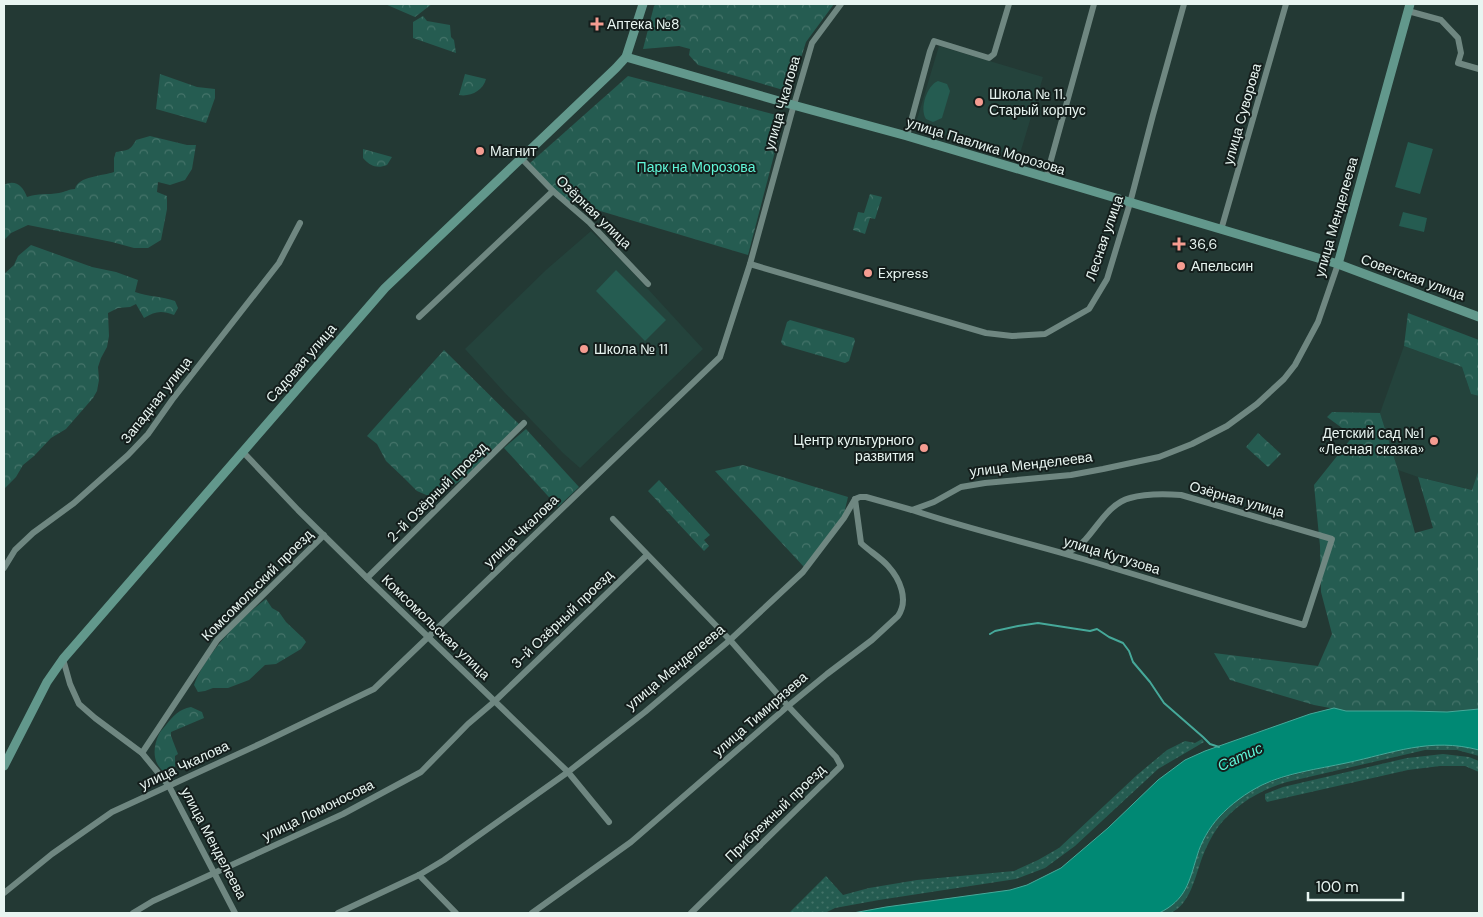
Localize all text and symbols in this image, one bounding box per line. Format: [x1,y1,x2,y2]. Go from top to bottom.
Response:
place label: Аптека №8 [607,15,679,33]
marker: Аптека №8 [591,18,603,30]
street label: улица Чкалова [760,54,804,152]
street label: улица Суворова [1219,61,1265,167]
place label: Школа № 11. Старый корпус [989,85,1086,119]
marker: Школа № 11. Старый корпус [973,96,985,108]
street label: улица Павлика Морозова [904,113,1068,179]
place label: Магнит [490,142,537,160]
marker: Магнит [474,145,486,157]
street label: улица Менделеева [1310,155,1362,279]
park label: Парк на Морозова [637,158,756,176]
street label: Озёрная улица [552,171,636,253]
street label: Лесная улица [1081,193,1127,283]
place label: 36,6 [1189,235,1217,253]
marker: 36,6 [1173,238,1185,250]
street label: Советская улица [1358,250,1468,304]
place label: Апельсин [1191,257,1253,275]
marker: Апельсин [1175,260,1187,272]
place label: Express [878,264,929,282]
marker: Express [862,267,874,279]
street label: Садовая улица [262,320,340,406]
place label: Школа № 11 [594,340,668,358]
marker: Школа № 11 [578,343,590,355]
street label: Западная улица [117,353,196,447]
place label: Детский сад №1 «Лесная сказка» [1319,424,1424,458]
place label: Центр культурного развития [794,431,914,465]
marker: Детский сад №1 «Лесная сказка» [1428,435,1440,447]
street label: 2-й Озёрный проезд [383,438,491,546]
marker: Центр культурного развития [918,442,930,454]
street label: улица Менделеева [968,447,1094,480]
street label: Озёрная улица [1187,477,1287,521]
street label: улица Чкалова [480,491,562,571]
street label: Комсомольский проезд [197,525,317,645]
street label: улица Кутузова [1062,532,1163,578]
street label: 3-й Озёрный проезд [507,566,617,672]
street label: Комсомольская улица [378,570,494,684]
street label: улица Менделеева [622,620,728,714]
street label: улица Тимирязева [709,668,811,760]
street label: улица Чкалова [136,736,232,794]
water label: Сатис [1214,738,1266,776]
street label: Прибрежный проезд [721,760,829,866]
street label: улица Ломоносова [259,775,377,845]
street label: улица Менделеева [177,784,251,902]
scale bar [1308,870,1403,902]
text: 100 m [1316,877,1359,897]

